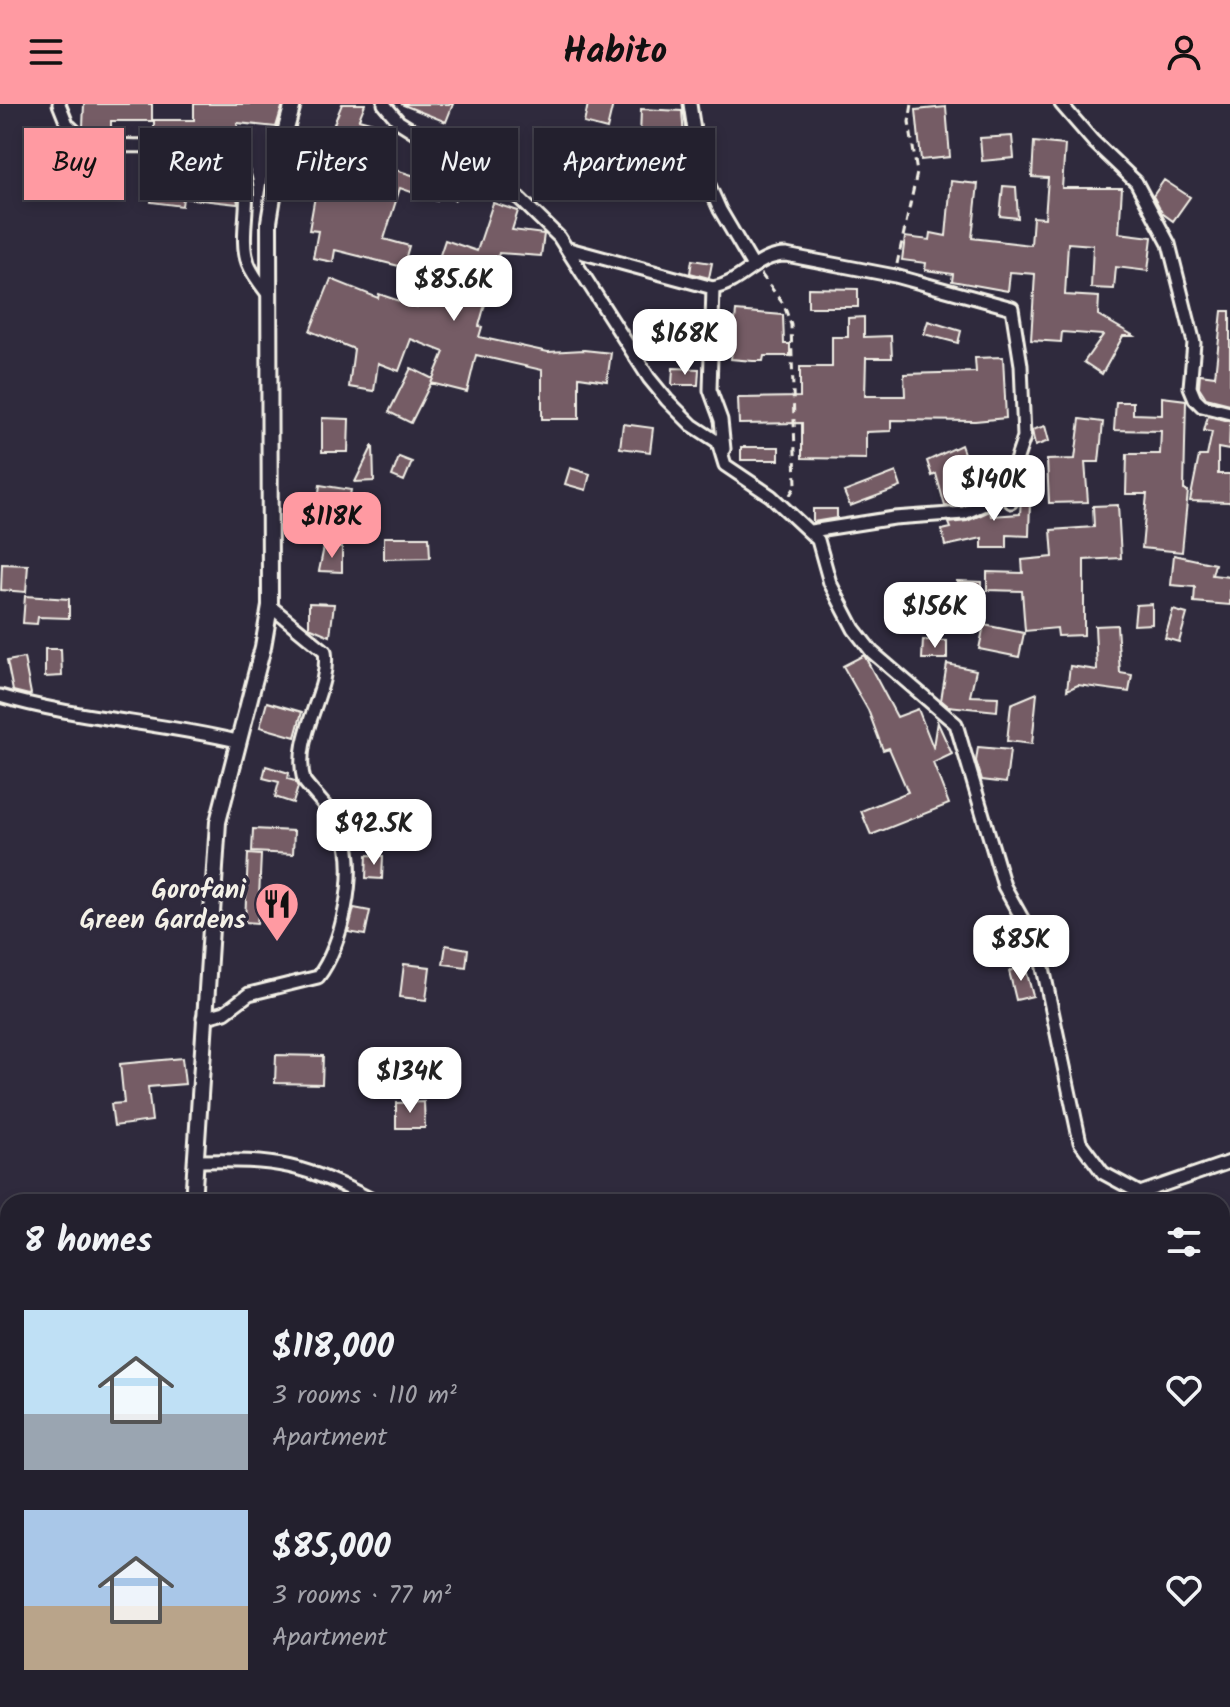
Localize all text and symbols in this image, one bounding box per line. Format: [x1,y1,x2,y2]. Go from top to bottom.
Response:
text: Habito [563,24,667,81]
icon: menu [24,30,68,74]
icon: person [1162,30,1206,74]
chip: Buy [24,128,124,200]
chip: Rent [140,128,251,200]
chip: Filters [267,128,396,200]
chip: New [412,128,518,200]
chip: Apartment [534,128,715,200]
pin: $85.6K [389,255,519,323]
text: $85.6K [414,260,494,302]
pin: $168K [629,309,741,377]
text: $168K [651,314,719,356]
pin: $140K [938,455,1050,523]
text: $140K [961,460,1027,502]
pin: $118K [276,492,388,560]
text: $118K [301,497,363,539]
pin: $156K [879,582,991,650]
text: $156K [902,587,968,629]
pin: $92.5K [309,799,439,867]
text: $92.5K [335,804,413,846]
place label: Gorofani Green Gardens [80,870,247,942]
restaurant icon: Gorofani Green Gardens [253,880,301,943]
pin: $85K [974,915,1068,983]
text: $85K [991,920,1051,962]
pin: $134K [354,1047,466,1115]
text: $134K [376,1052,444,1094]
text: 8 homes [24,1215,152,1269]
icon: filters [1162,1220,1206,1264]
text: $118,000 [272,1321,394,1375]
icon: home [88,1342,184,1438]
icon: heart [1162,1368,1206,1412]
text: 3 rooms · 110 m² [272,1375,457,1417]
text: Apartment [272,1417,387,1459]
text: $85,000 [272,1521,391,1575]
icon: home [88,1542,184,1638]
icon: heart [1162,1568,1206,1612]
text: 3 rooms · 77 m² [272,1575,451,1617]
text: Apartment [272,1617,387,1659]

